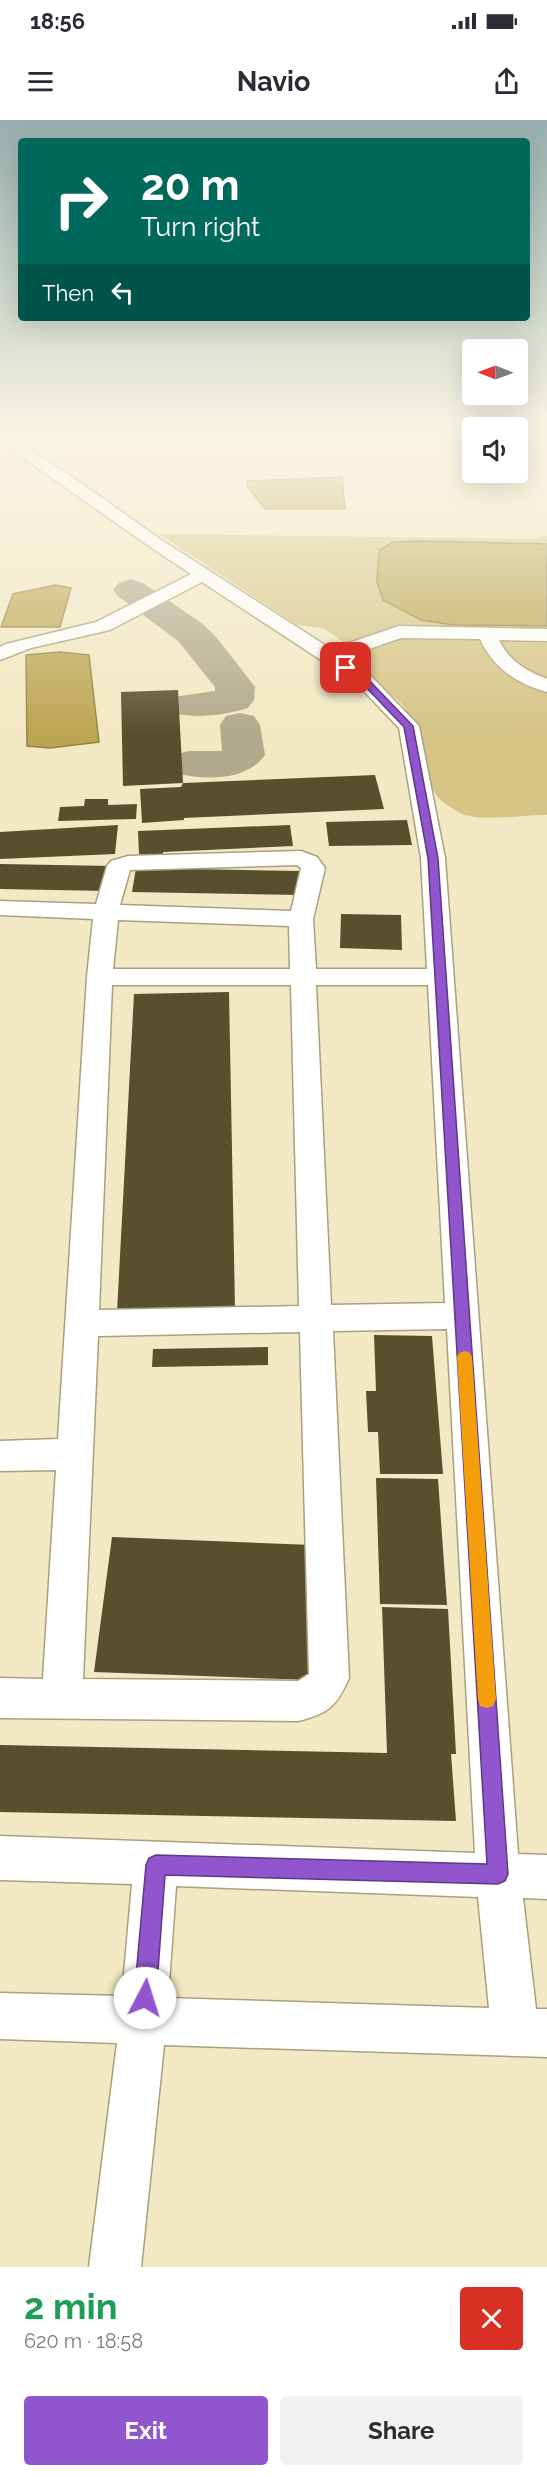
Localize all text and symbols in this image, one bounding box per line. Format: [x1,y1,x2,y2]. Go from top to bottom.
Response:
text: 18:56 [30,8,85,34]
icon: menu [24,65,57,98]
icon: share [490,65,523,98]
text: Navio [237,66,310,97]
text: 20 m [141,161,240,210]
icon: right [42,162,120,240]
text: Turn right [141,211,260,242]
icon: left [106,276,139,309]
text: Then [42,280,94,306]
north arrow [462,339,528,405]
map controls [462,339,528,483]
button: sound [462,417,528,483]
pin [320,642,371,693]
icon: arrive [329,651,362,684]
position arrow [113,1966,177,2030]
text: 2 min [24,2285,117,2327]
button: close [460,2287,523,2350]
text: 620 m · 18:58 [24,2329,143,2353]
button: Exit [24,2396,268,2465]
button: Share [280,2396,523,2465]

